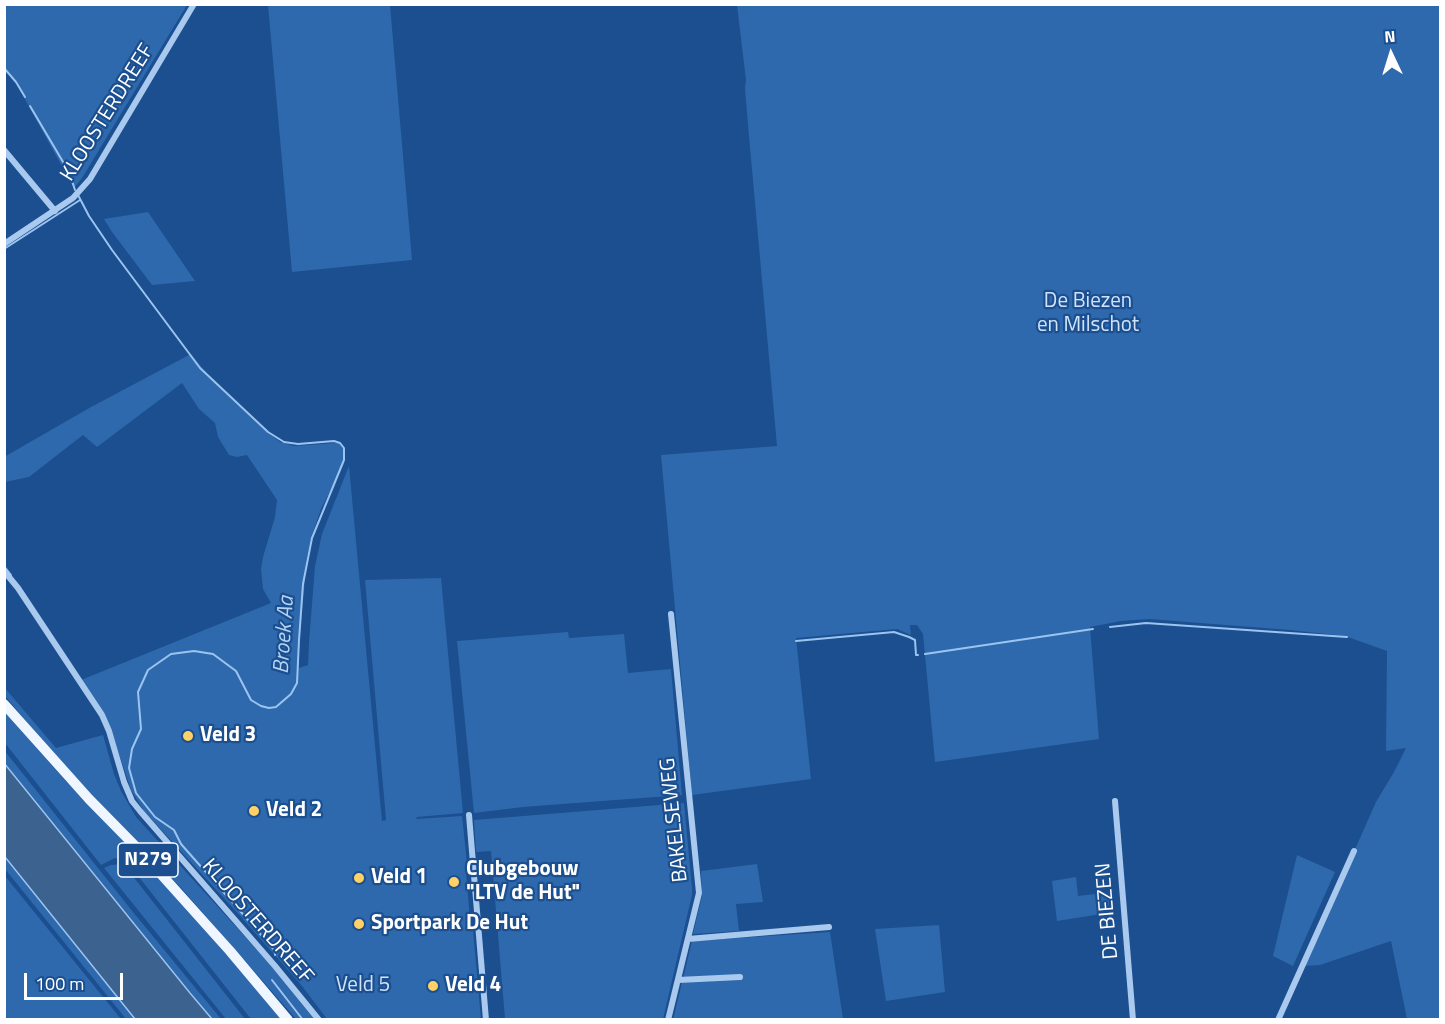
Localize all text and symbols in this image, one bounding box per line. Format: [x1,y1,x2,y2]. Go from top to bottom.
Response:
north arrow [1361,24,1421,84]
text: N [1383,24,1396,48]
street label: KLOOSTERDREEF [56,40,160,186]
park label: De Biezen en Milschot [1037,289,1139,339]
water label: Broek Aa [269,595,301,675]
place label: Veld 3 [200,723,256,749]
marker: Veld 3 [181,729,195,743]
street label: BAKELSEWEG [656,757,694,883]
place label: Veld 2 [266,798,322,824]
marker: Veld 2 [247,804,261,818]
road number: N279 [118,843,178,877]
street label: KLOOSTERDREEF [196,854,318,990]
place label: Clubgebouw "LTV de Hut" [466,857,580,907]
street label: DE BIEZEN [1091,862,1125,960]
place label: Veld 1 [371,865,427,891]
marker: Veld 1 [352,871,366,885]
marker: Clubgebouw "LTV de Hut" [447,875,461,889]
place label: Sportpark De Hut [371,911,528,937]
marker: Sportpark De Hut [352,917,366,931]
scale bar [27,961,126,999]
text: 100 m [35,970,84,997]
park label: Veld 5 [336,973,390,999]
place label: Veld 4 [445,973,501,999]
marker: Veld 4 [426,979,440,993]

